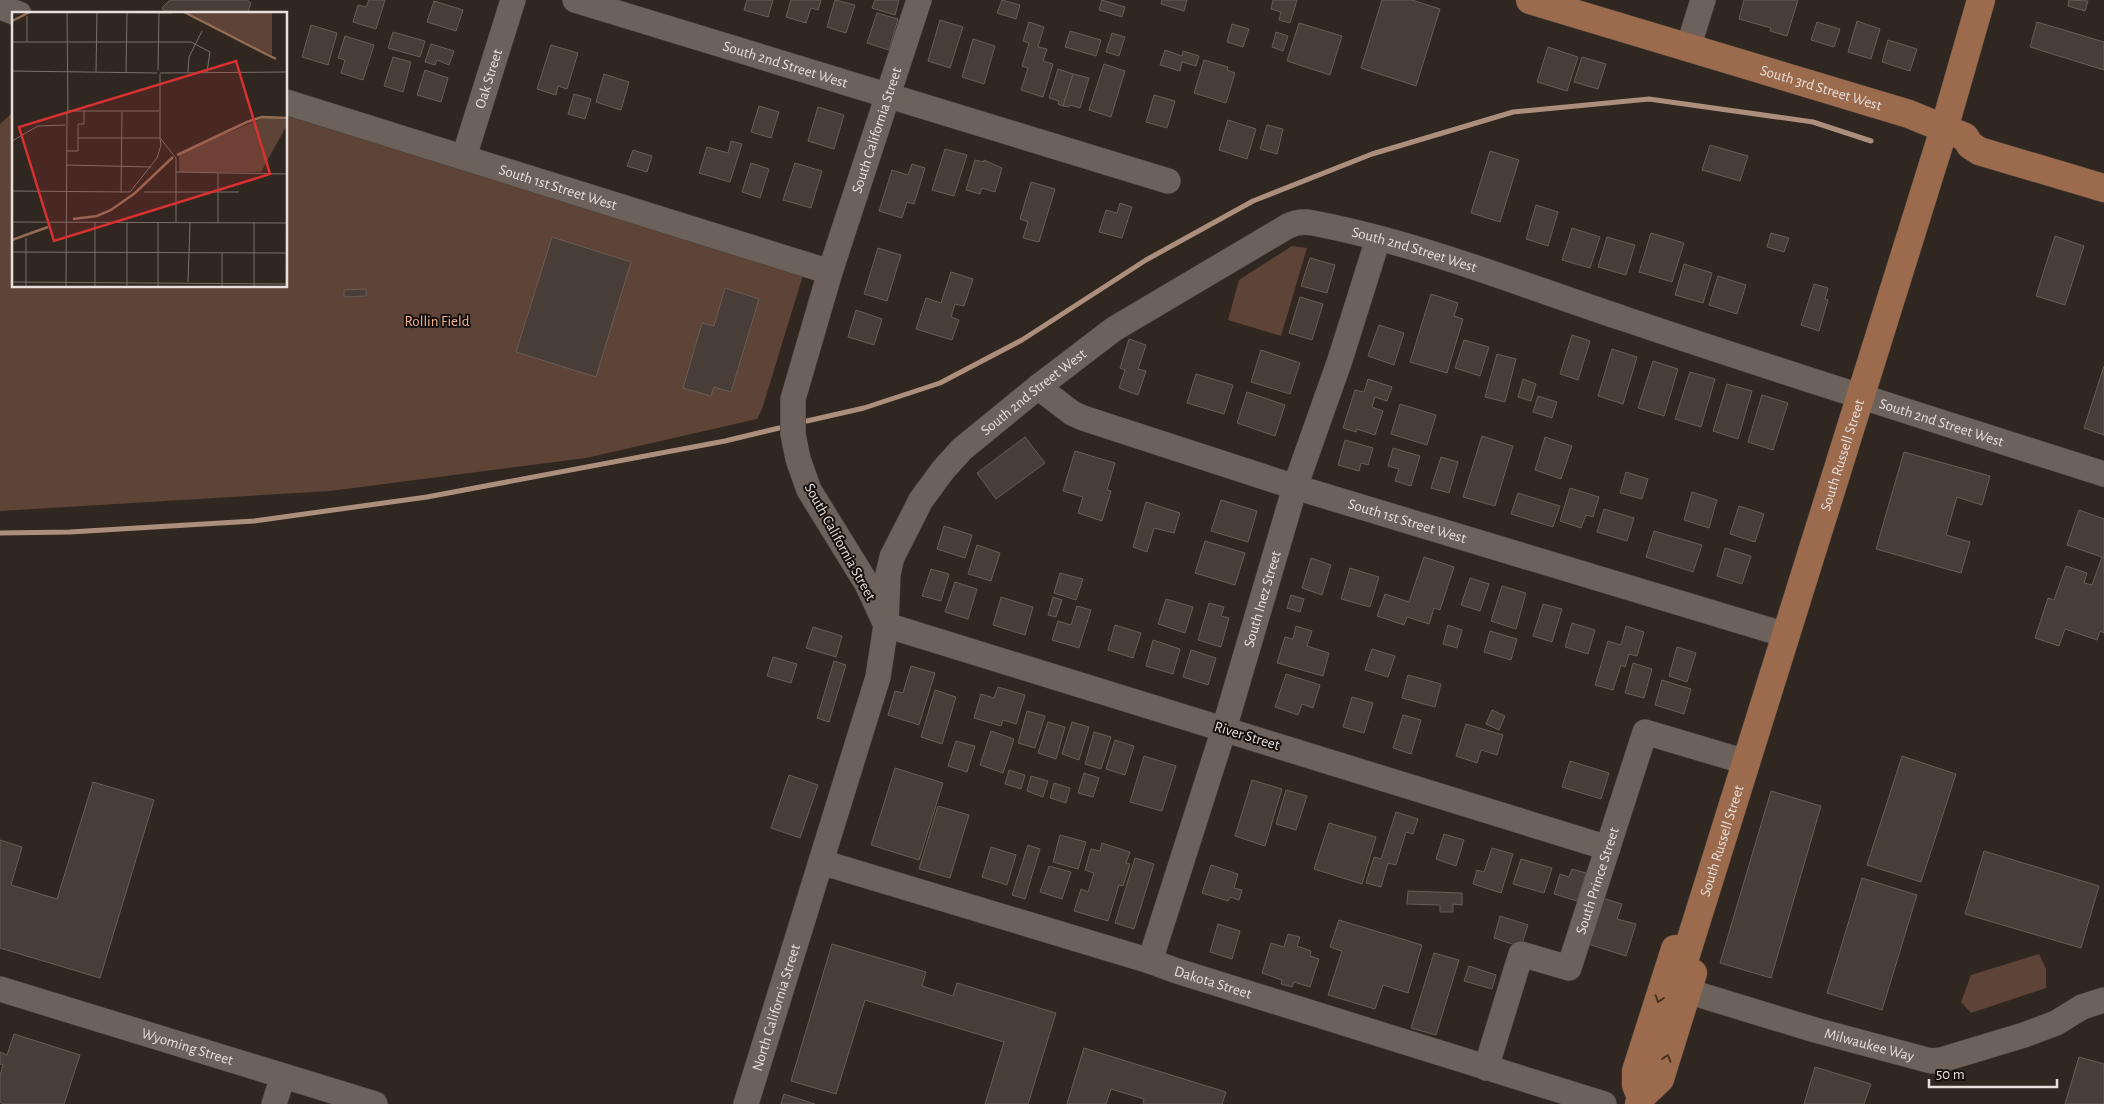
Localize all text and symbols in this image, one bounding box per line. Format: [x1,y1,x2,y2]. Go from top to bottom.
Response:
inset map [12,12,288,288]
street label: South 2nd Street West [721,38,850,90]
street label: Oak Street [472,47,505,110]
street label: South 3rd Street West [1759,62,1884,113]
street label: South California Street [849,65,904,195]
street label: South 1st Street West [497,162,619,213]
street label: South 2nd Street West [1350,224,1479,275]
park label: Rollin Field [405,314,470,329]
street label: South 2nd Street West [978,346,1089,438]
street label: South 2nd Street West [1878,396,2006,449]
street label: South Russell Street [1818,397,1867,513]
street label: South California Street [802,481,879,603]
street label: South 1st Street West [1346,496,1468,546]
street label: South Inez Street [1241,549,1283,649]
street label: River Street [1212,719,1282,753]
street label: South Russell Street [1697,783,1746,898]
street label: South Prince Street [1573,825,1621,936]
street label: North California Street [749,942,803,1073]
street label: Dakota Street [1172,963,1254,1001]
one-way arrow [1655,994,1665,1003]
street label: Wyoming Street [140,1025,235,1068]
street label: Milwaukee Way [1823,1025,1916,1064]
one-way arrow [1661,1054,1671,1063]
scale bar [1929,1056,2056,1088]
text: 50 m [1936,1067,1965,1082]

